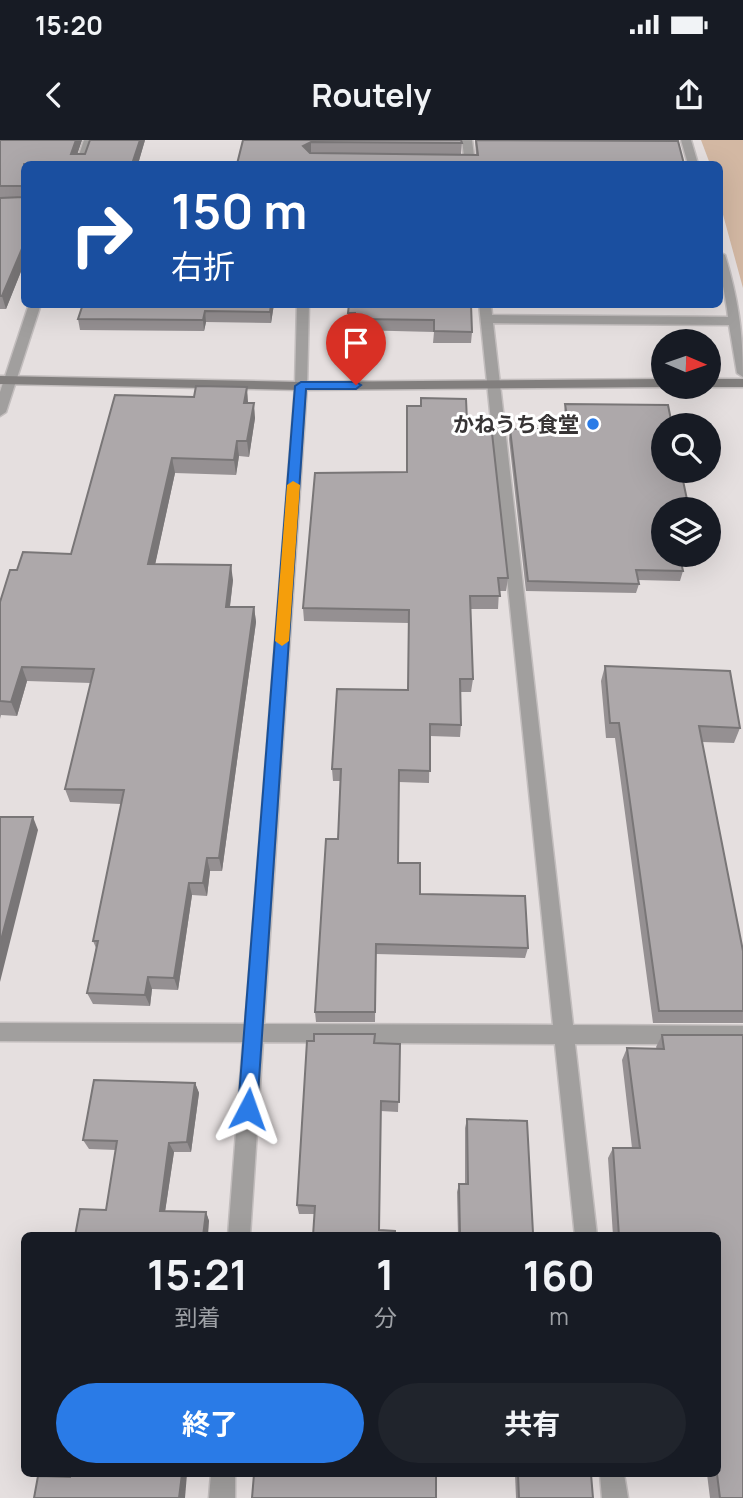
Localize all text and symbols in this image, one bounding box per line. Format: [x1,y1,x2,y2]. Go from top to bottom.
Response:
text: 15:20 [35,7,103,43]
text: Routely [311,73,432,117]
icon: back [35,76,73,114]
icon: share [670,76,708,114]
text: 150 m [171,177,307,244]
icon: right [56,189,147,280]
text: 右折 [171,244,235,288]
pin [326,313,386,385]
icon: arrive [337,324,375,362]
north arrow [651,329,721,399]
map controls [651,329,721,567]
place label: かねうち食堂 [453,410,579,438]
button: search [651,413,721,483]
marker: かねうち食堂 [585,416,601,432]
button: layers [651,497,721,567]
position arrow [211,1072,285,1146]
text: 15:21 [147,1245,248,1303]
text: 1 [376,1245,395,1303]
text: 160 [523,1246,595,1304]
text: m [549,1300,569,1332]
text: 到着 [174,1301,220,1333]
text: 分 [374,1301,397,1333]
button: 終了 [56,1383,364,1463]
button: 共有 [378,1383,686,1463]

